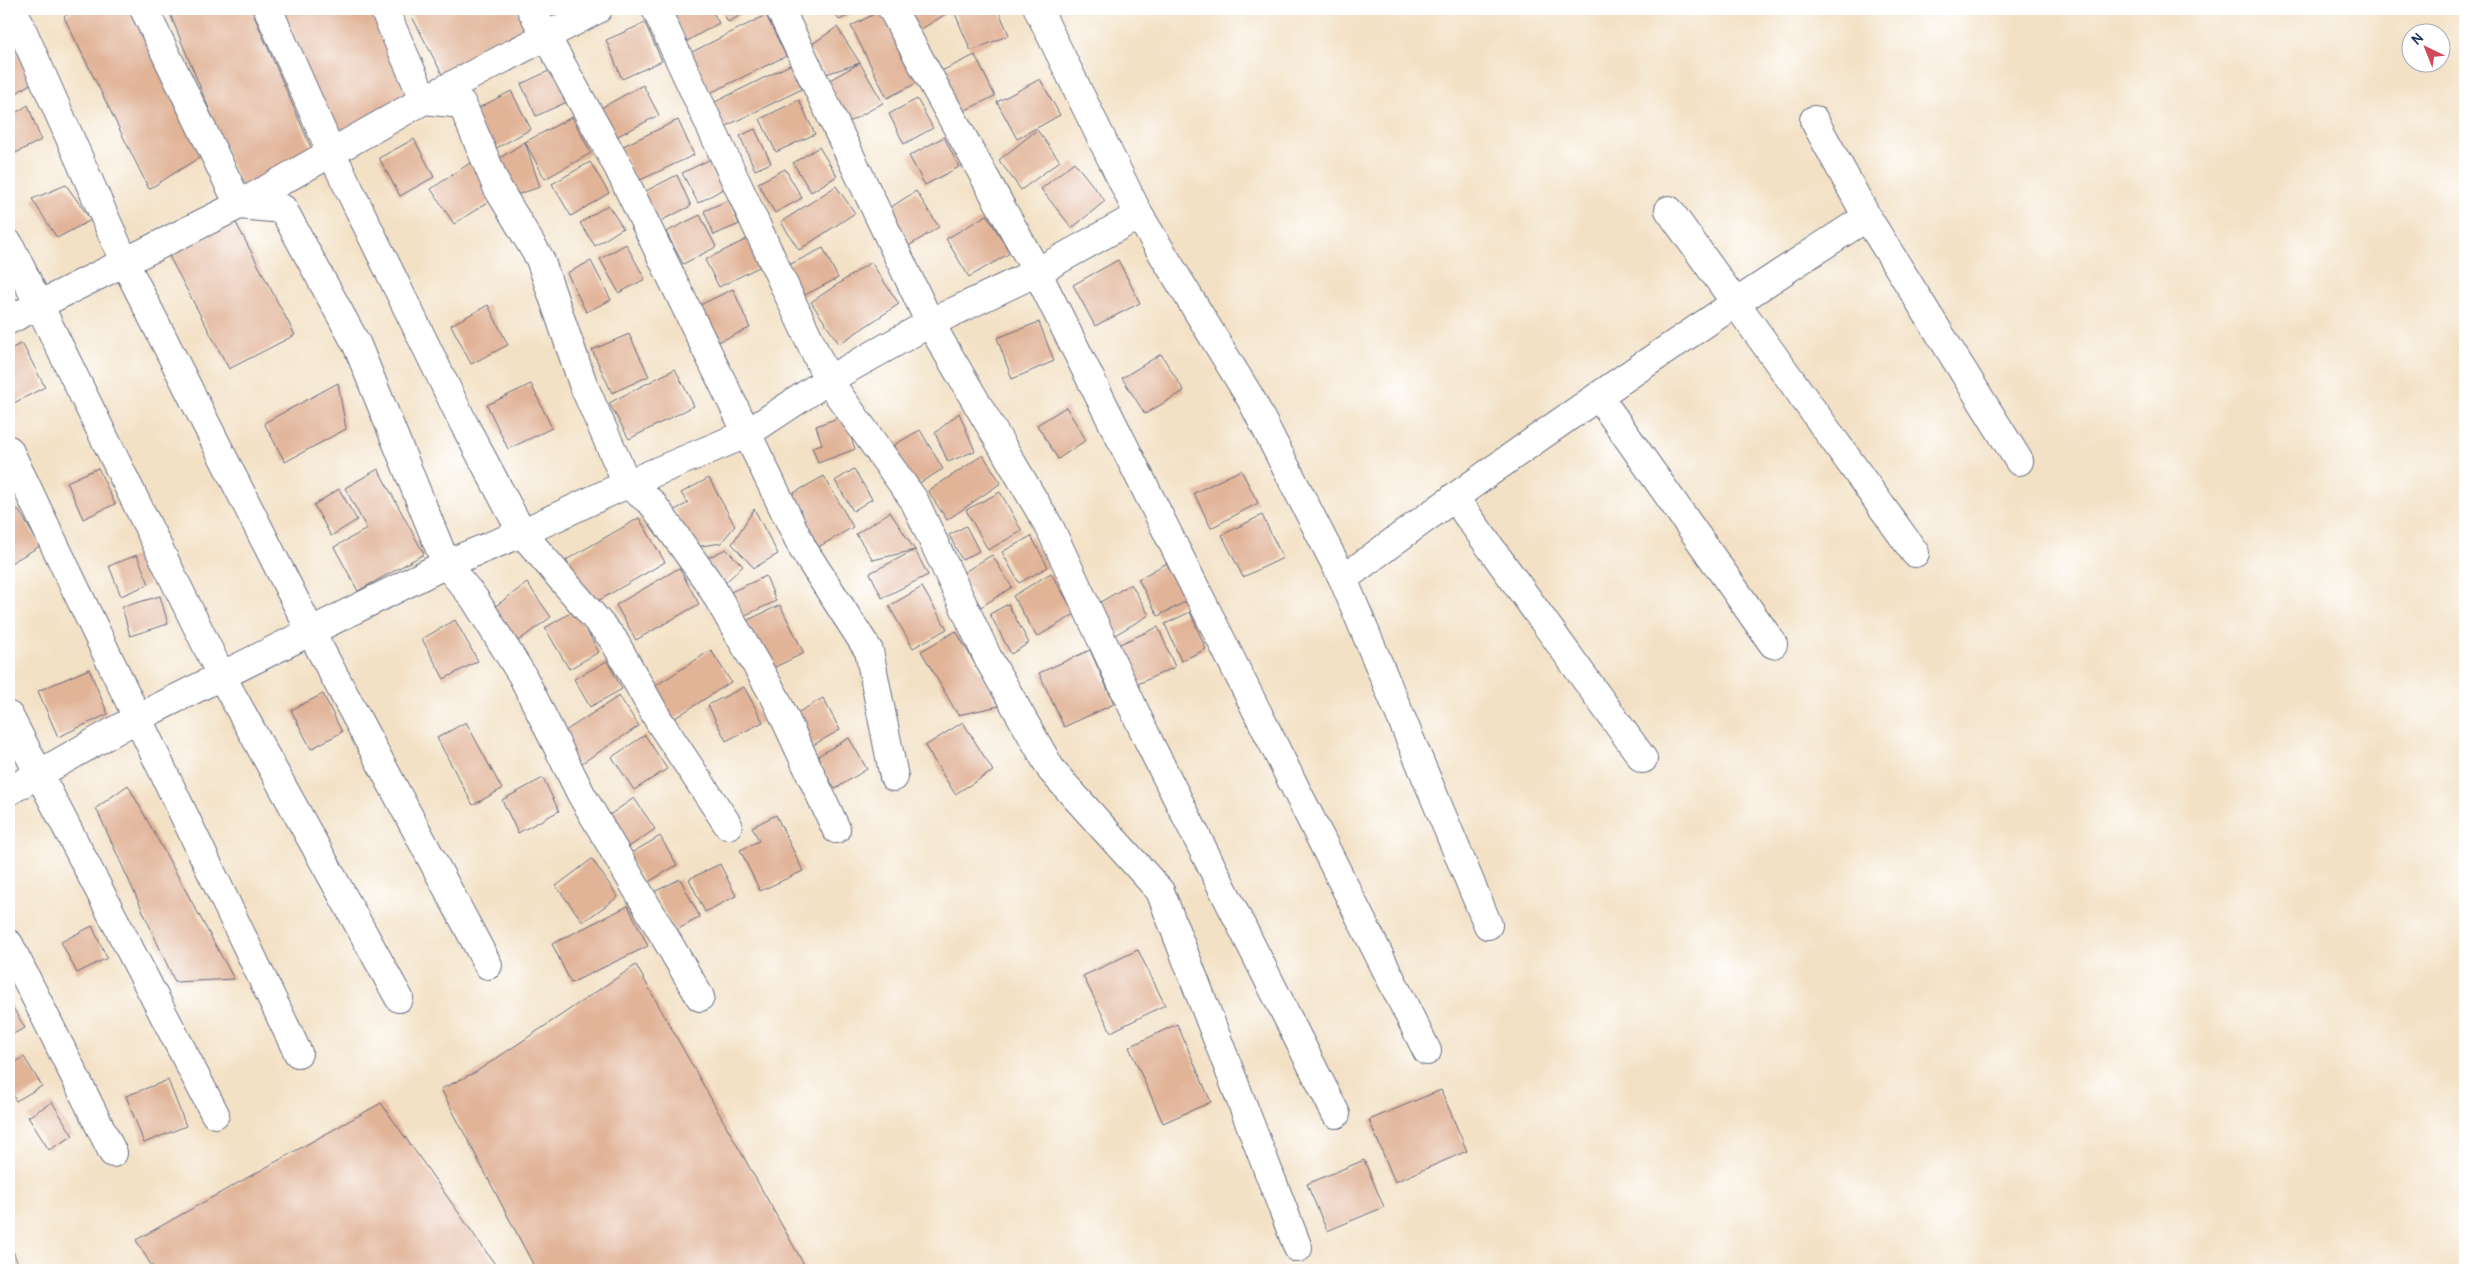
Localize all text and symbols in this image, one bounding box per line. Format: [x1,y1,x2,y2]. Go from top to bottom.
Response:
north arrow [2402,22,2452,72]
text: N [2408,29,2427,48]

